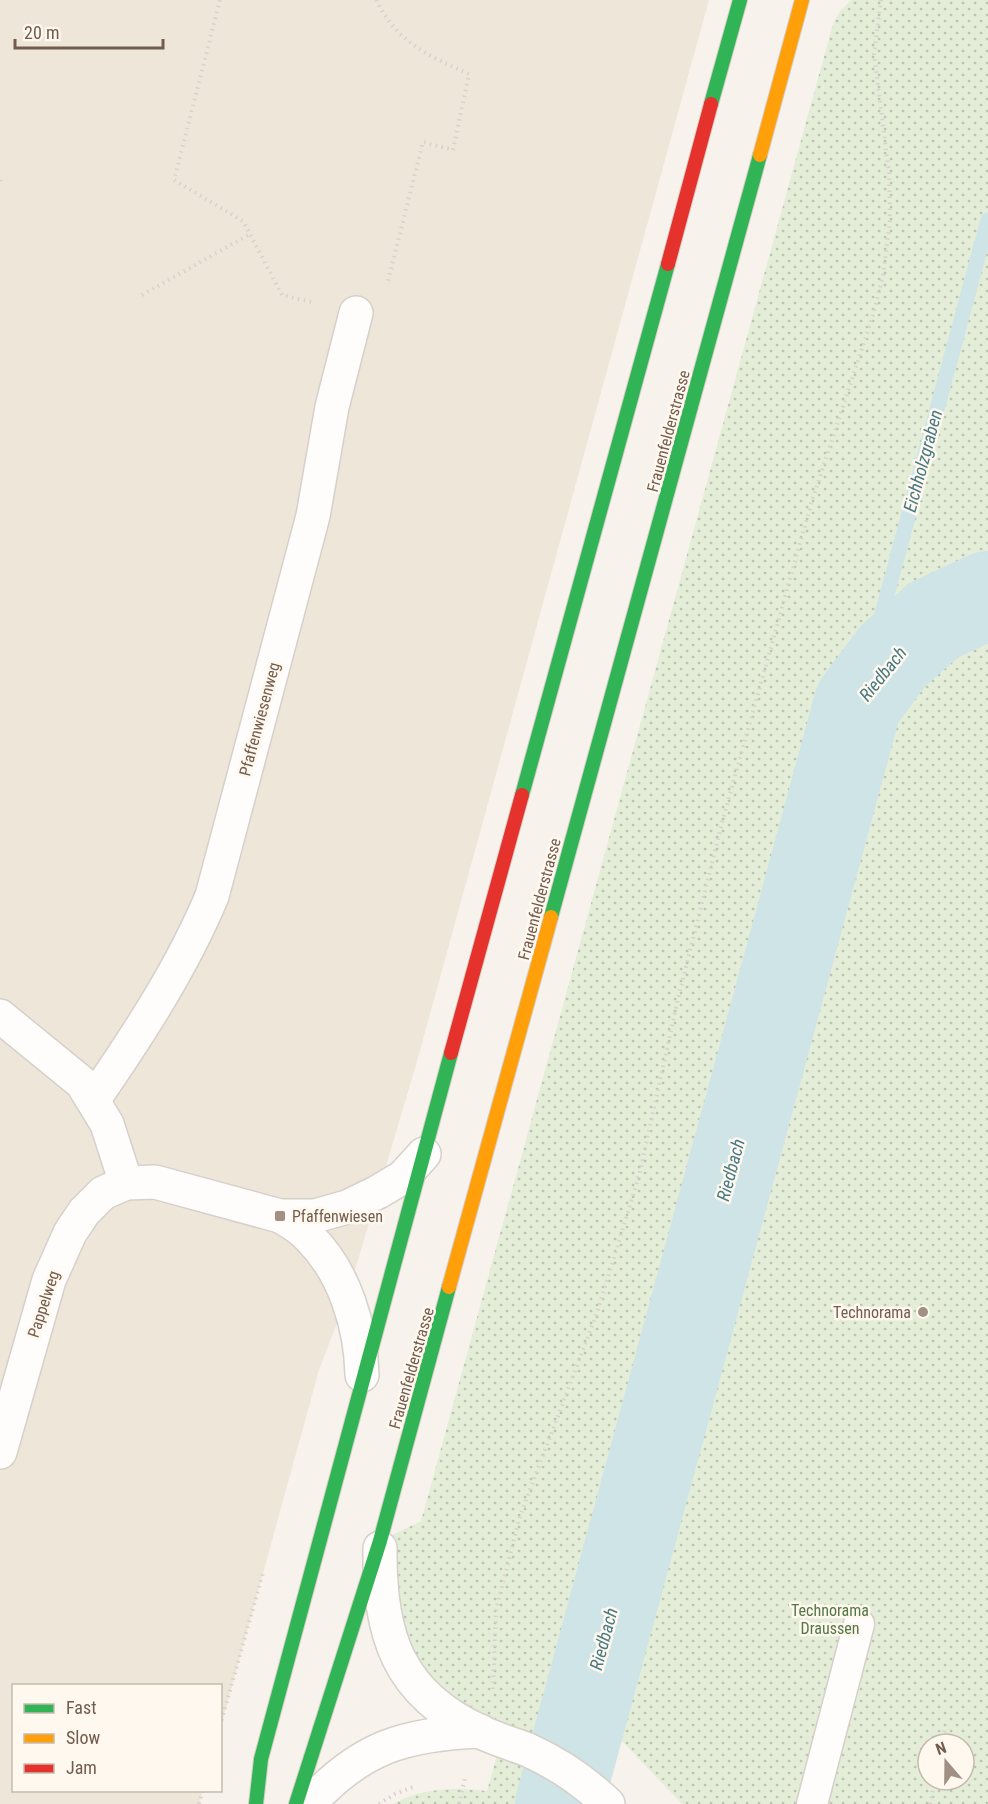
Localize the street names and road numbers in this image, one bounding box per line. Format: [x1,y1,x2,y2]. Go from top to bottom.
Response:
street label: Frauenfelderstrasse [643,368,694,494]
street label: Pfaffenwiesenweg [235,660,284,778]
street label: Frauenfelderstrasse [514,836,565,962]
street label: Pappelweg [24,1268,63,1340]
street label: Frauenfelderstrasse [385,1305,438,1431]

